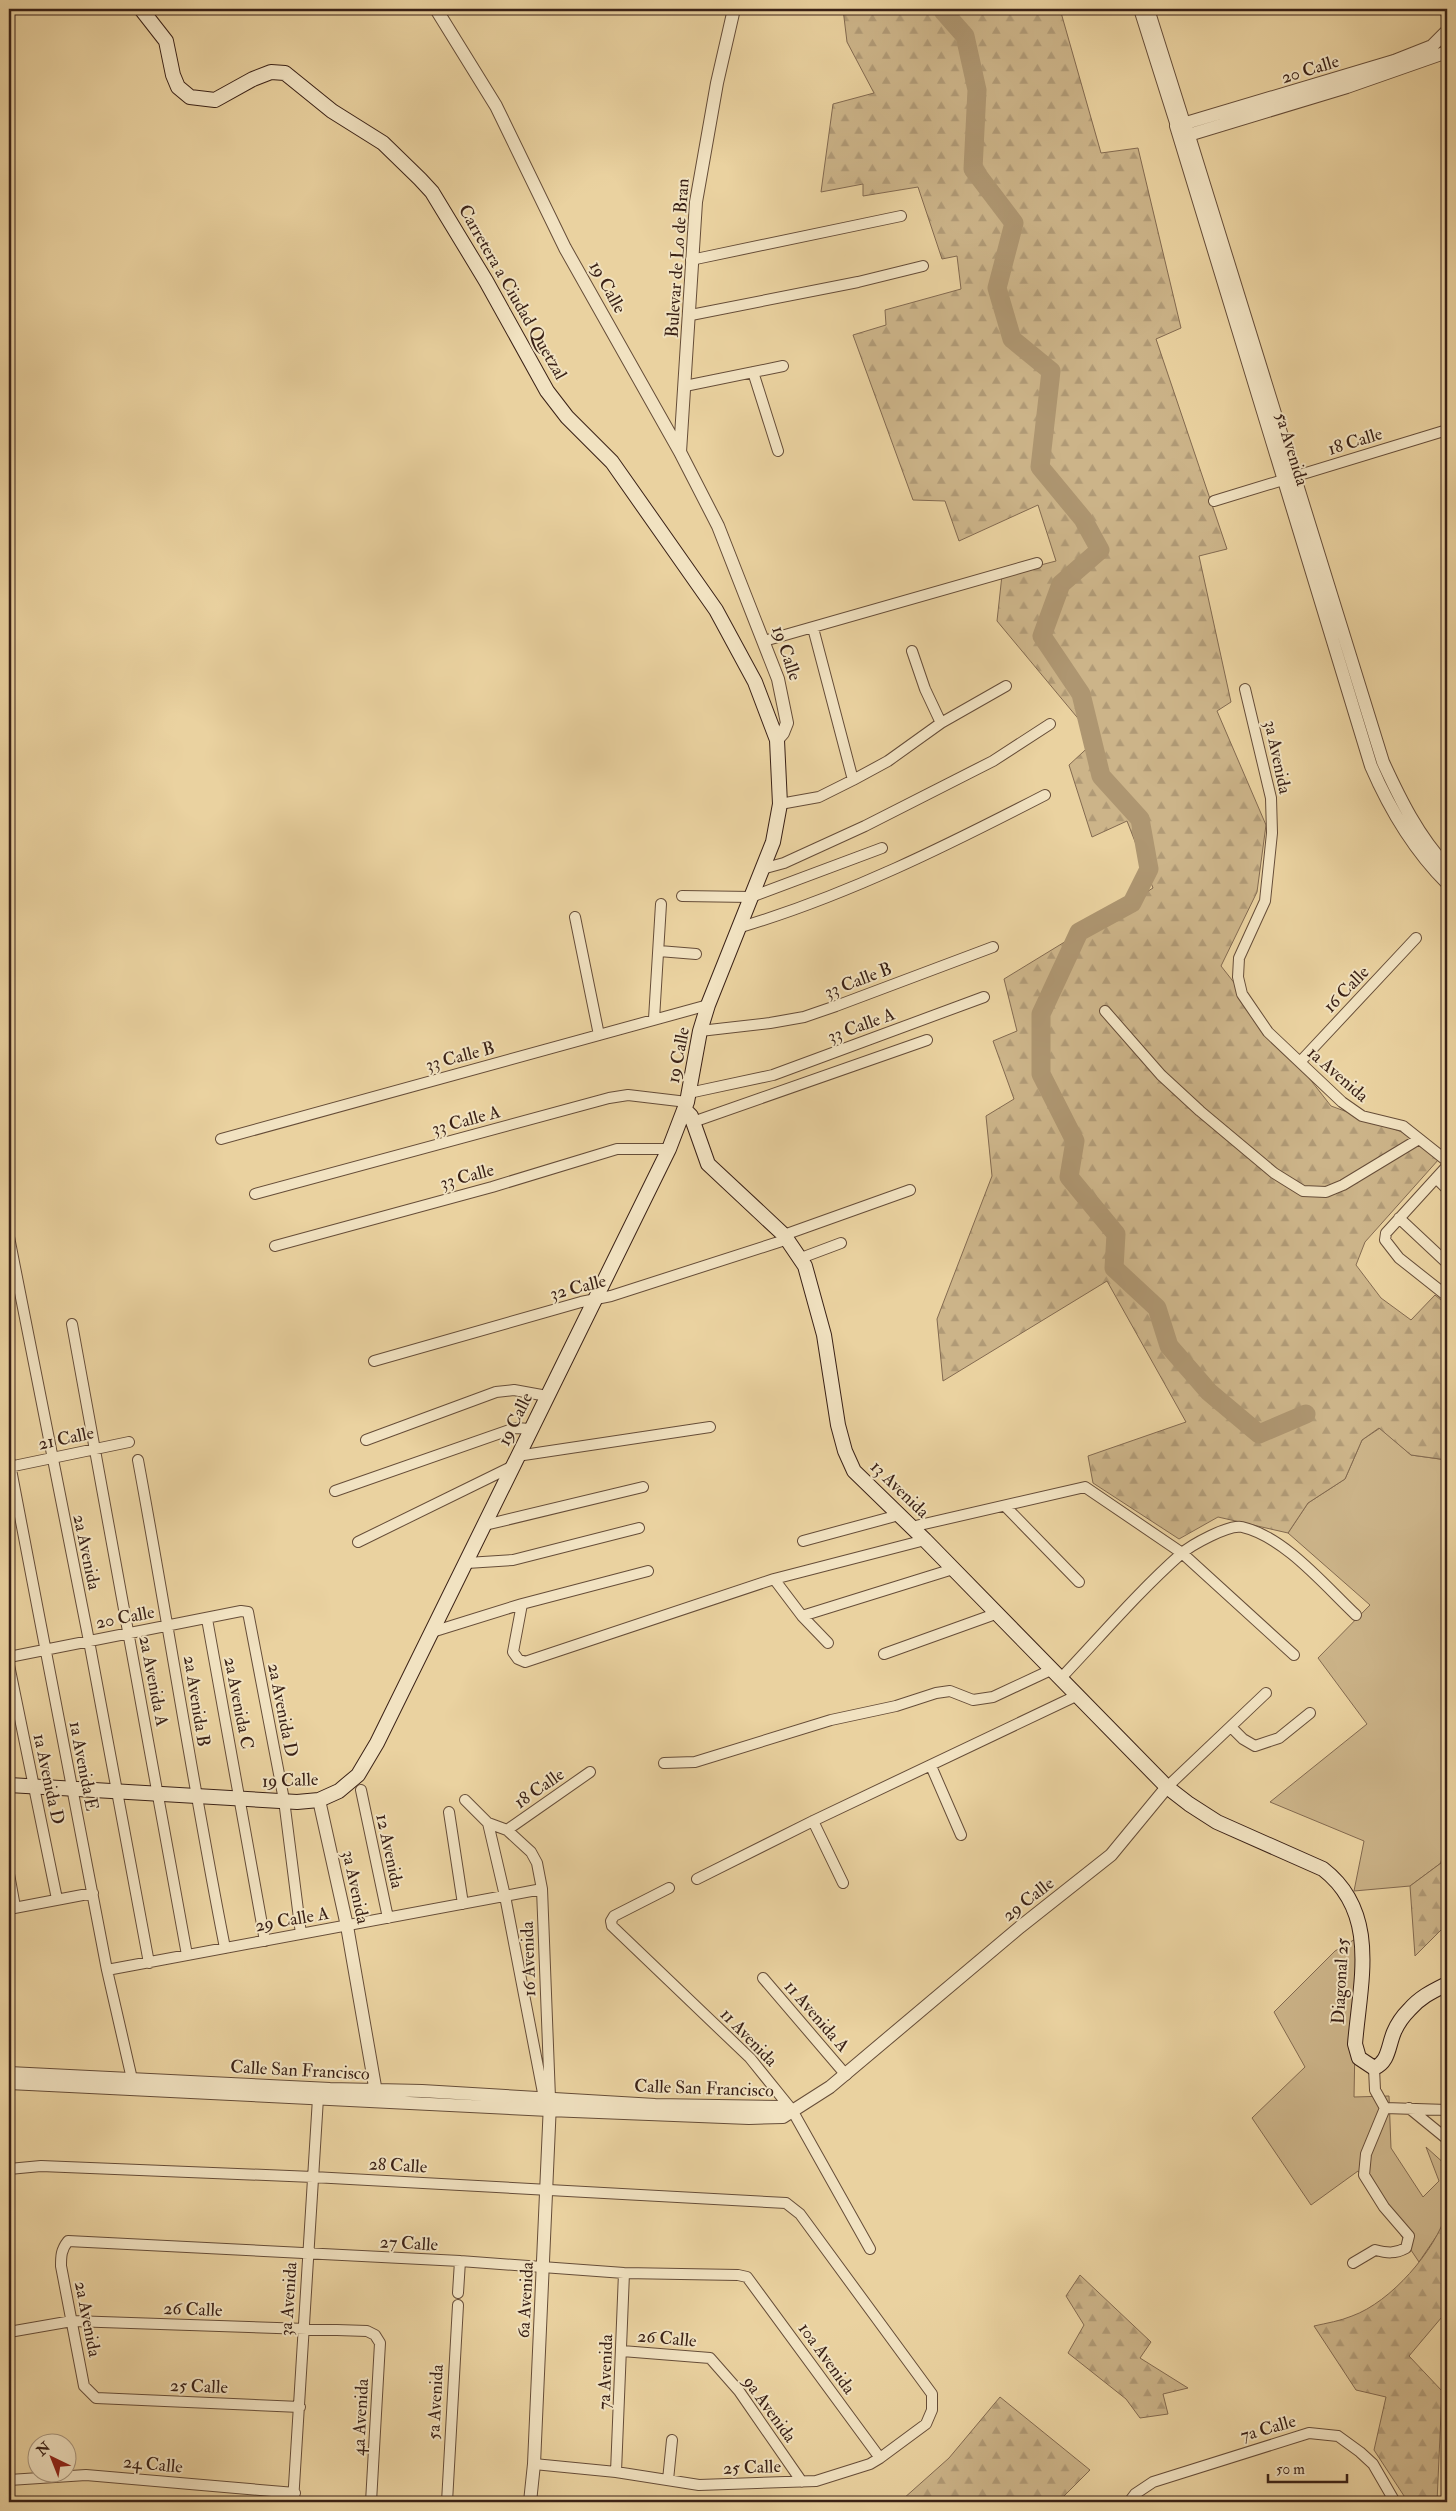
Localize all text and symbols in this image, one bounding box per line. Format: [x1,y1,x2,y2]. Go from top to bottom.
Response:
street label: 20 Calle [1278,50,1342,89]
street label: Bulevar de Lo de Bran [660,178,695,339]
street label: Carretera a Ciudad Quetzal [453,201,572,384]
street label: 19 Calle [584,257,632,318]
street label: 5a Avenida [1269,410,1314,489]
street label: 18 Calle [1325,422,1386,461]
street label: 19 Calle [766,623,807,684]
street label: 3a Avenida [1259,718,1297,796]
street label: 33 Calle B [821,957,895,1004]
street label: 16 Calle [1319,961,1375,1018]
street label: 33 Calle A [824,1002,899,1048]
street label: 19 Calle [662,1025,695,1085]
street label: 33 Calle B [423,1036,497,1077]
street label: 1a Avenida [1302,1041,1374,1108]
street label: 33 Calle A [429,1100,503,1141]
street label: 33 Calle [438,1158,497,1195]
street label: 32 Calle [548,1269,609,1306]
street label: 19 Calle [493,1388,538,1450]
street label: 21 Calle [36,1421,97,1456]
street label: 13 Avenida [865,1456,934,1524]
street label: 2a Avenida [67,1512,106,1593]
street label: 20 Calle [94,1600,157,1634]
street label: 2a Avenida A [133,1634,174,1729]
street label: 2a Avenida B [178,1654,215,1748]
street label: 2a Avenida C [218,1655,259,1751]
street label: 2a Avenida D [262,1661,303,1759]
street label: 1a Avenida E [64,1719,103,1813]
street label: 1a Avenida D [28,1732,69,1827]
street label: 18 Calle [510,1763,569,1814]
street label: 19 Calle [261,1768,319,1793]
street label: 12 Avenida [370,1812,409,1891]
street label: 3a Avenida [337,1848,375,1926]
street label: 29 Calle [998,1872,1059,1927]
street label: 29 Calle A [253,1902,331,1937]
street label: 16 Avenida [516,1920,541,1997]
street label: Diagonal 25 [1327,1937,1354,2025]
street label: 11 Avenida A [779,1975,855,2058]
street label: 11 Avenida [715,2003,783,2072]
street label: Calle San Francisco [230,2055,371,2086]
street label: Calle San Francisco [634,2075,775,2102]
street label: 28 Calle [368,2152,428,2179]
street label: 27 Calle [379,2230,439,2257]
street label: 3a Avenida [274,2260,303,2337]
street label: 6a Avenida [512,2261,539,2339]
street label: 2a Avenida [69,2279,106,2360]
street label: 26 Calle [163,2297,223,2322]
street label: 10a Avenida [793,2318,861,2399]
street label: 26 Calle [636,2324,698,2353]
street label: 7a Avenida [593,2333,618,2410]
street label: 5a Avenida [422,2363,449,2440]
street label: 9a Avenida [737,2370,802,2448]
street label: 25 Calle [170,2374,229,2399]
street label: 4a Avenida [347,2377,374,2456]
street label: 7a Calle [1238,2409,1299,2447]
north arrow [28,2434,78,2484]
text: N [32,2438,54,2460]
street label: 24 Calle [122,2450,184,2479]
scale bar [1268,2451,1347,2483]
street label: 25 Calle [723,2455,782,2480]
text: 50 m [1276,2460,1305,2479]

